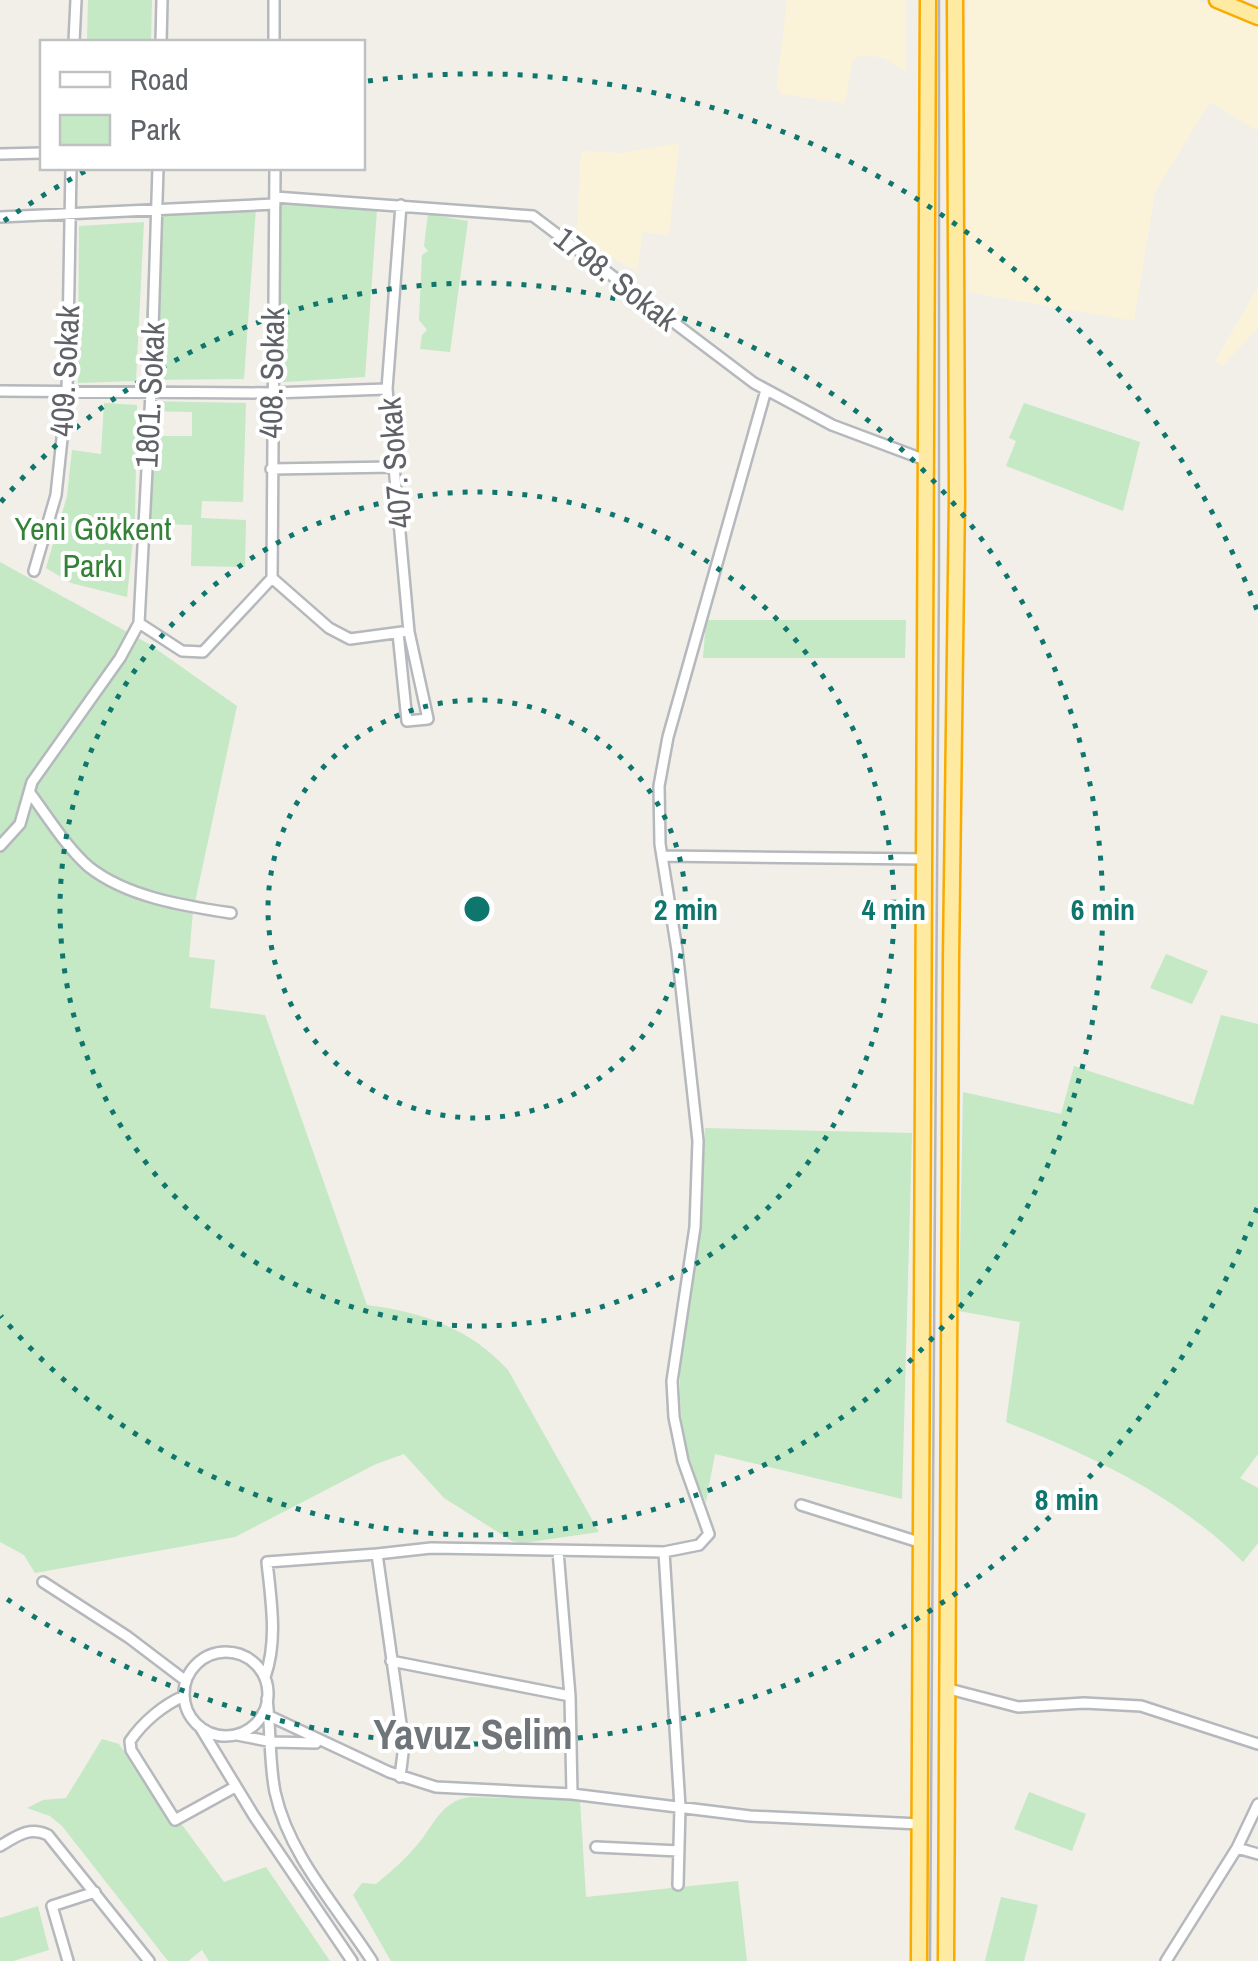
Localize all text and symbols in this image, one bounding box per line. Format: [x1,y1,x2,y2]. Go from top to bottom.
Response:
legend [40,40,365,170]
text: Road [130,59,189,99]
text: Park [130,109,181,149]
street label: 1798. Sokak [546,217,688,341]
street label: 409. Sokak [40,303,89,438]
street label: 408. Sokak [249,306,294,439]
street label: 1801. Sokak [124,320,175,469]
street label: 407. Sokak [367,395,422,530]
park label: Yeni Gökkent Parkı [15,507,171,587]
text: 2 min [654,889,718,929]
text: 4 min [862,889,926,929]
text: 6 min [1071,889,1135,929]
centre of rings [459,891,495,927]
text: 8 min [1035,1479,1099,1519]
district label: Yavuz Selim [373,1706,573,1762]

